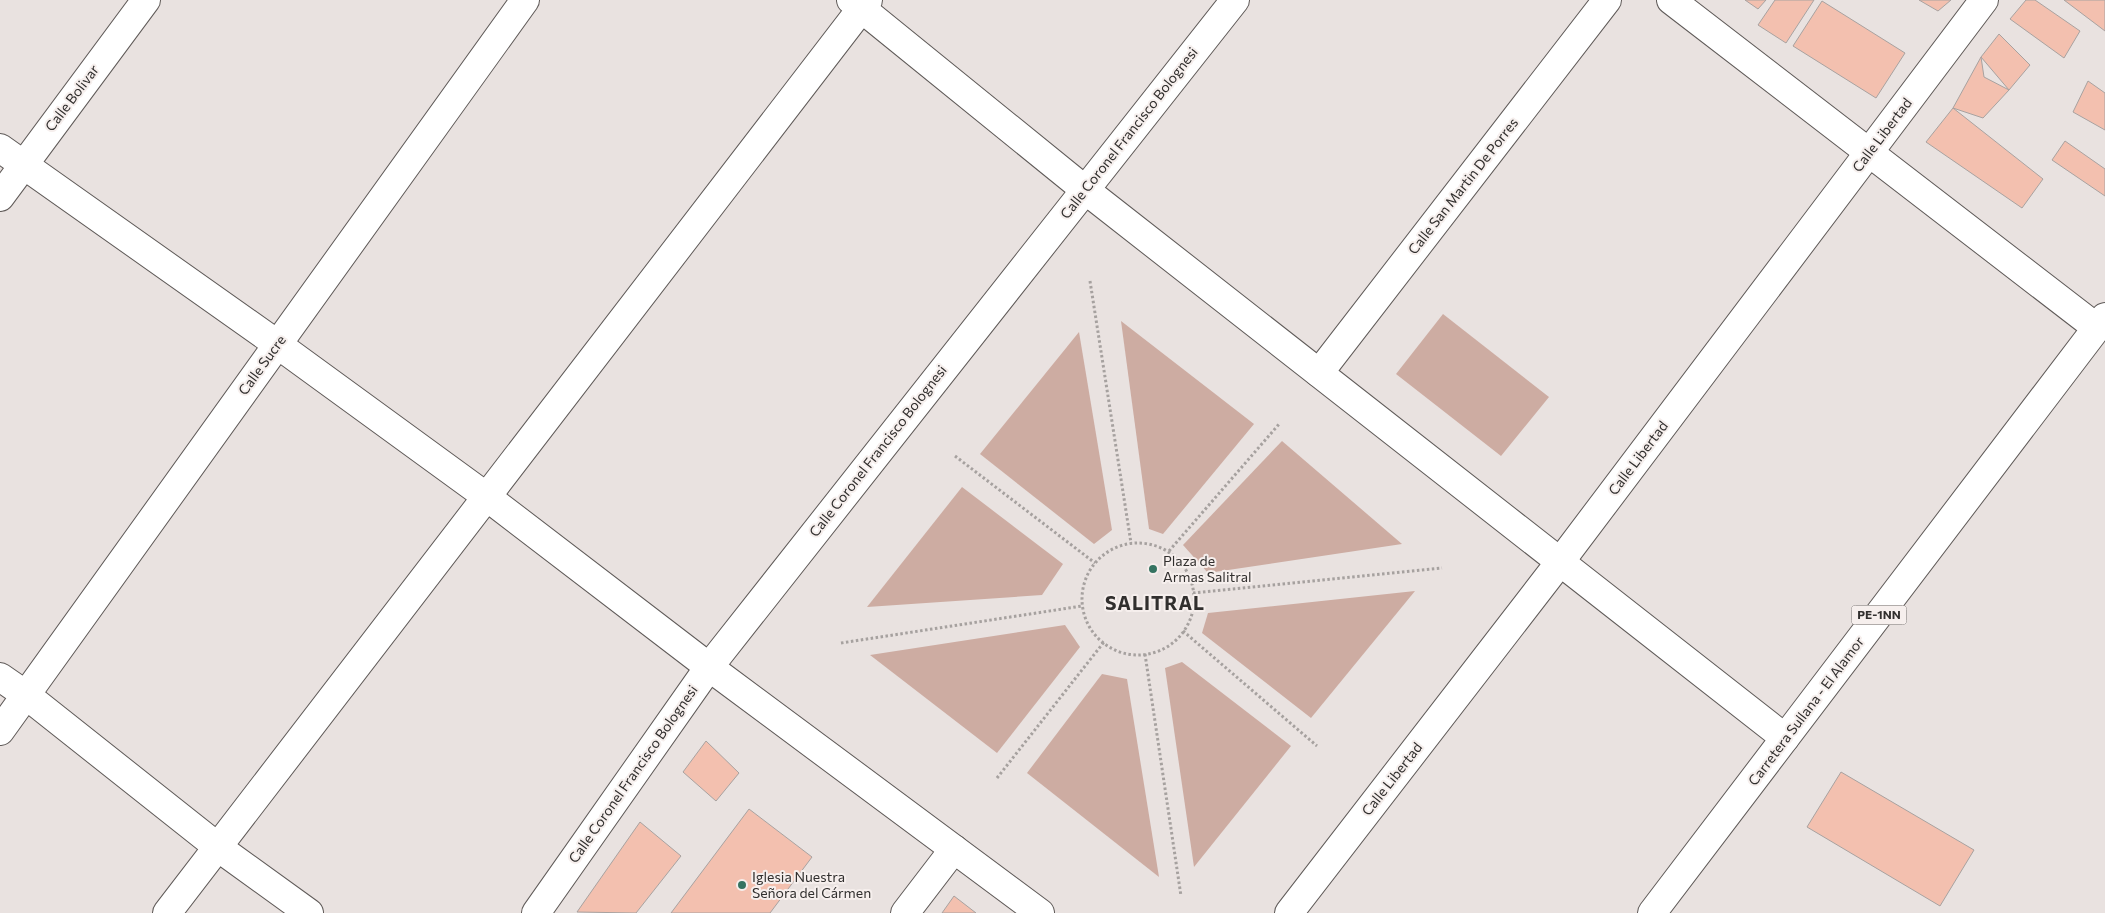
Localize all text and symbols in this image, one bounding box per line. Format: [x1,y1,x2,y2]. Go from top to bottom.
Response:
street label: Calle Coronel Francisco Bolognesi [1056,43,1201,222]
street label: Calle Bolivar [41,61,102,134]
street label: Calle Libertad [1848,94,1915,175]
street label: Calle San Martin De Porres [1404,114,1521,257]
street label: Calle Sucre [234,331,289,398]
street label: Calle Coronel Francisco Bolognesi [805,361,950,540]
street label: Calle Libertad [1604,417,1671,498]
place label: Plaza de Armas Salitral [1163,552,1252,585]
marker: Plaza de Armas Salitral [1147,563,1159,575]
district label: SALITRAL [1105,591,1205,614]
road number: PE-1NN [1852,606,1906,624]
street label: Carretera Sullana - El Alamor [1744,633,1867,788]
street label: Calle Coronel Francisco Bolognesi [564,682,701,866]
street label: Calle Libertad [1358,739,1425,819]
place label: Iglesia Nuestra Señora del Cármen [752,868,871,901]
marker: Iglesia Nuestra Señora del Cármen [736,879,748,891]

